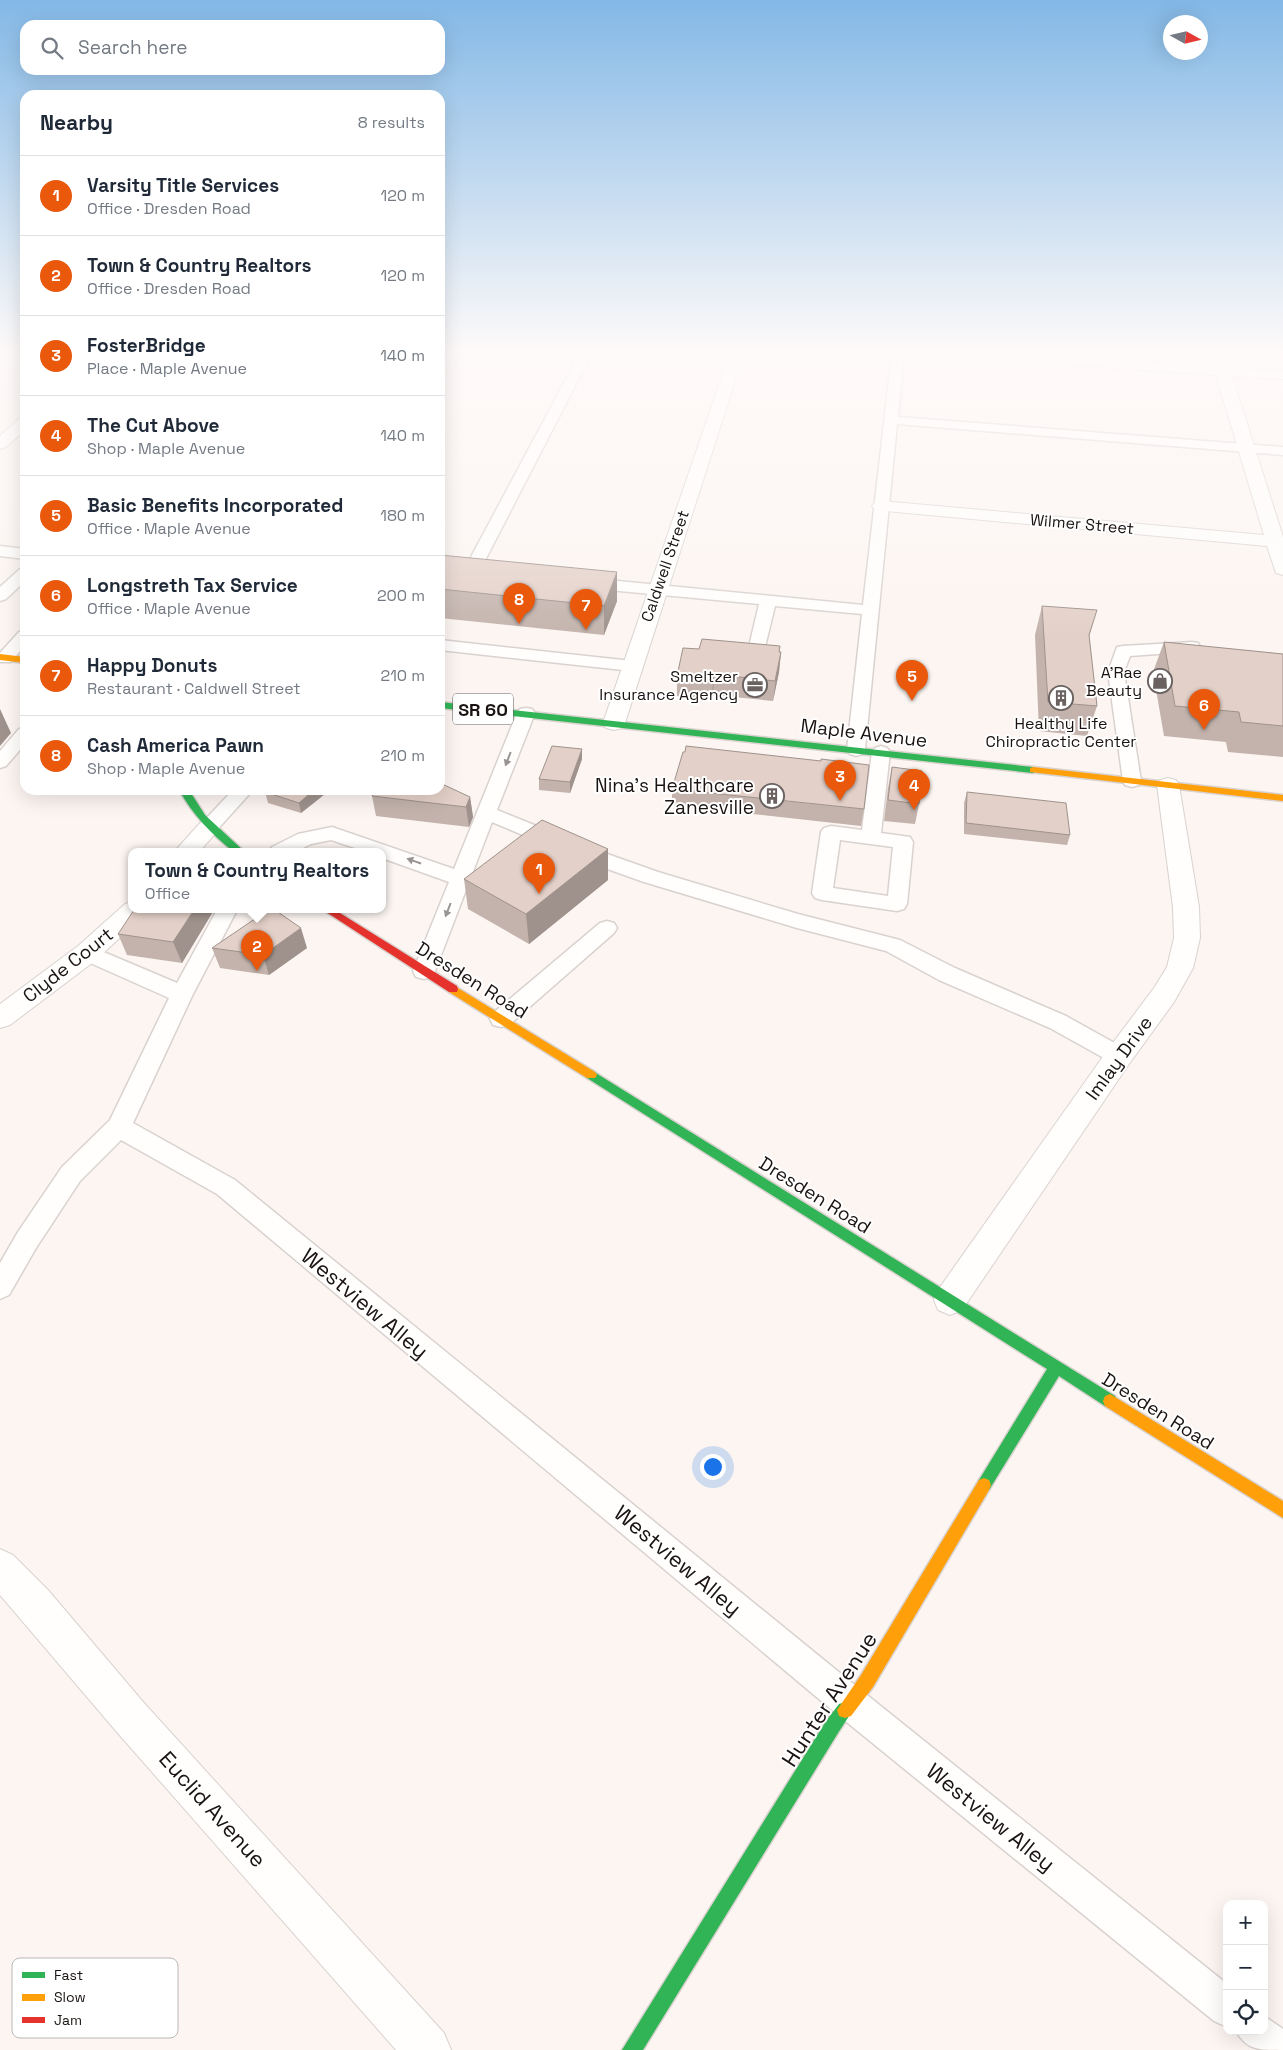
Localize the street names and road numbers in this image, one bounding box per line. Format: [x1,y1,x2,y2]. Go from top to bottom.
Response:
street label: Caldwell Street [636,507,694,625]
street label: Wilmer Street [1029,509,1135,539]
road number: SR 60 [453,694,513,724]
street label: Maple Avenue [799,713,929,753]
street label: Clyde Court [18,922,118,1008]
street label: Dresden Road [411,936,533,1024]
street label: Imlay Drive [1080,1011,1158,1105]
street label: Dresden Road [754,1151,876,1239]
street label: Westview Alley [296,1242,434,1364]
street label: Dresden Road [1097,1367,1219,1455]
street label: Westview Alley [609,1499,747,1621]
street label: Hunter Avenue [775,1626,883,1772]
street label: Euclid Avenue [153,1745,273,1873]
street label: Westview Alley [921,1757,1061,1877]

